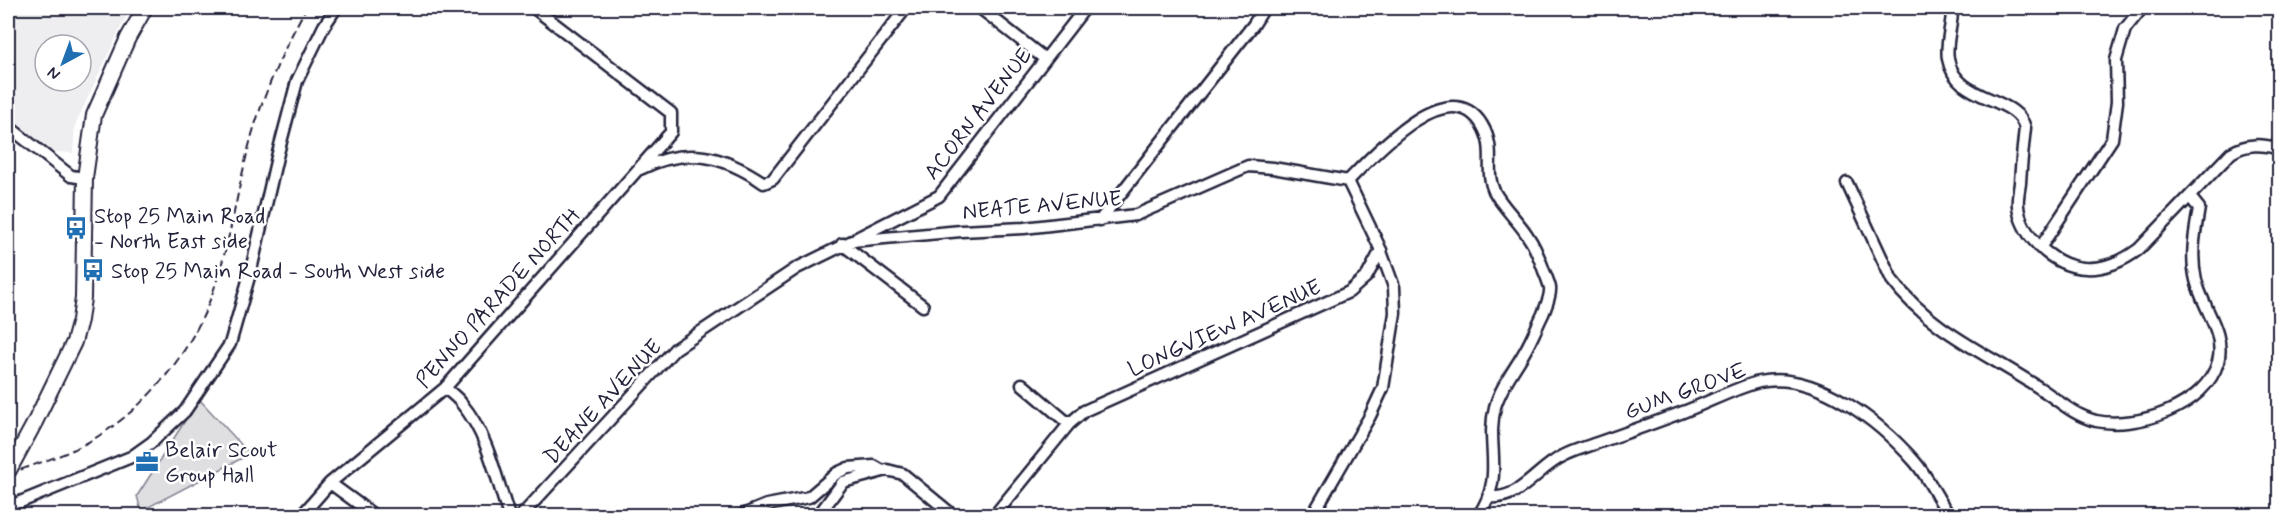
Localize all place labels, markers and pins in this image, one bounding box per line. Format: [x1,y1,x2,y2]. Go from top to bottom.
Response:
place label: Stop 25 Main Road - North East side [94,203,265,256]
bus stop icon: Stop 25 Main Road - North East side [63,215,89,241]
bus stop icon: Stop 25 Main Road - South West side [80,257,106,283]
place label: Stop 25 Main Road - South West side [111,258,445,286]
place label: Belair Scout Group Hall [165,437,277,490]
office icon: Belair Scout Group Hall [134,449,160,475]

